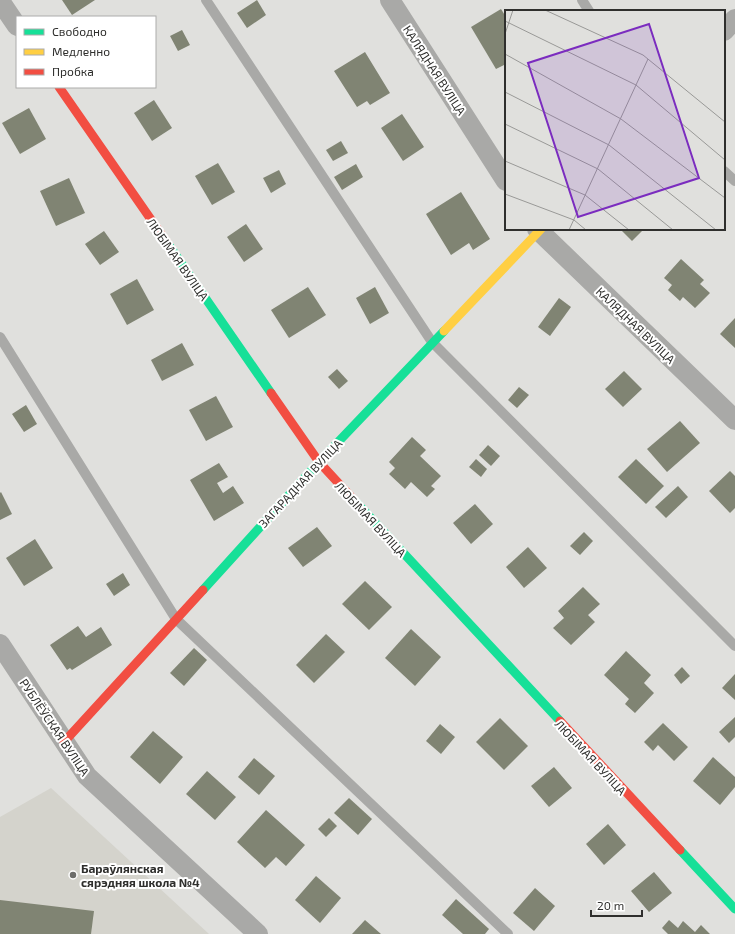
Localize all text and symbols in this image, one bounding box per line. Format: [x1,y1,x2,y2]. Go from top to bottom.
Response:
inset map [505,10,725,230]
legend [16,16,156,88]
street label: КАЛЯДНАЯ ВУЛІЦА [401,23,469,118]
text: Свободно [52,24,107,38]
text: Медленно [52,44,110,58]
text: Пробка [52,64,94,78]
street label: ЛЮБІМАЯ ВУЛІЦА [144,215,212,303]
street label: КАЛЯДНАЯ ВУЛІЦА [594,284,679,367]
street label: ЗАГАРАДНАЯ ВУЛІЦА [255,436,345,530]
street label: ЛЮБІМАЯ ВУЛІЦА [333,479,410,560]
street label: РУБЛЁЎСКАЯ ВУЛІЦА [17,676,93,779]
street label: ЛЮБІМАЯ ВУЛІЦА [553,717,630,798]
place label: Бараўлянская сярэдняя школа №4 [81,861,200,889]
marker: Бараўлянская сярэдняя школа №4 [68,870,78,880]
scale bar [591,892,642,918]
text: 20 m [597,898,624,912]

